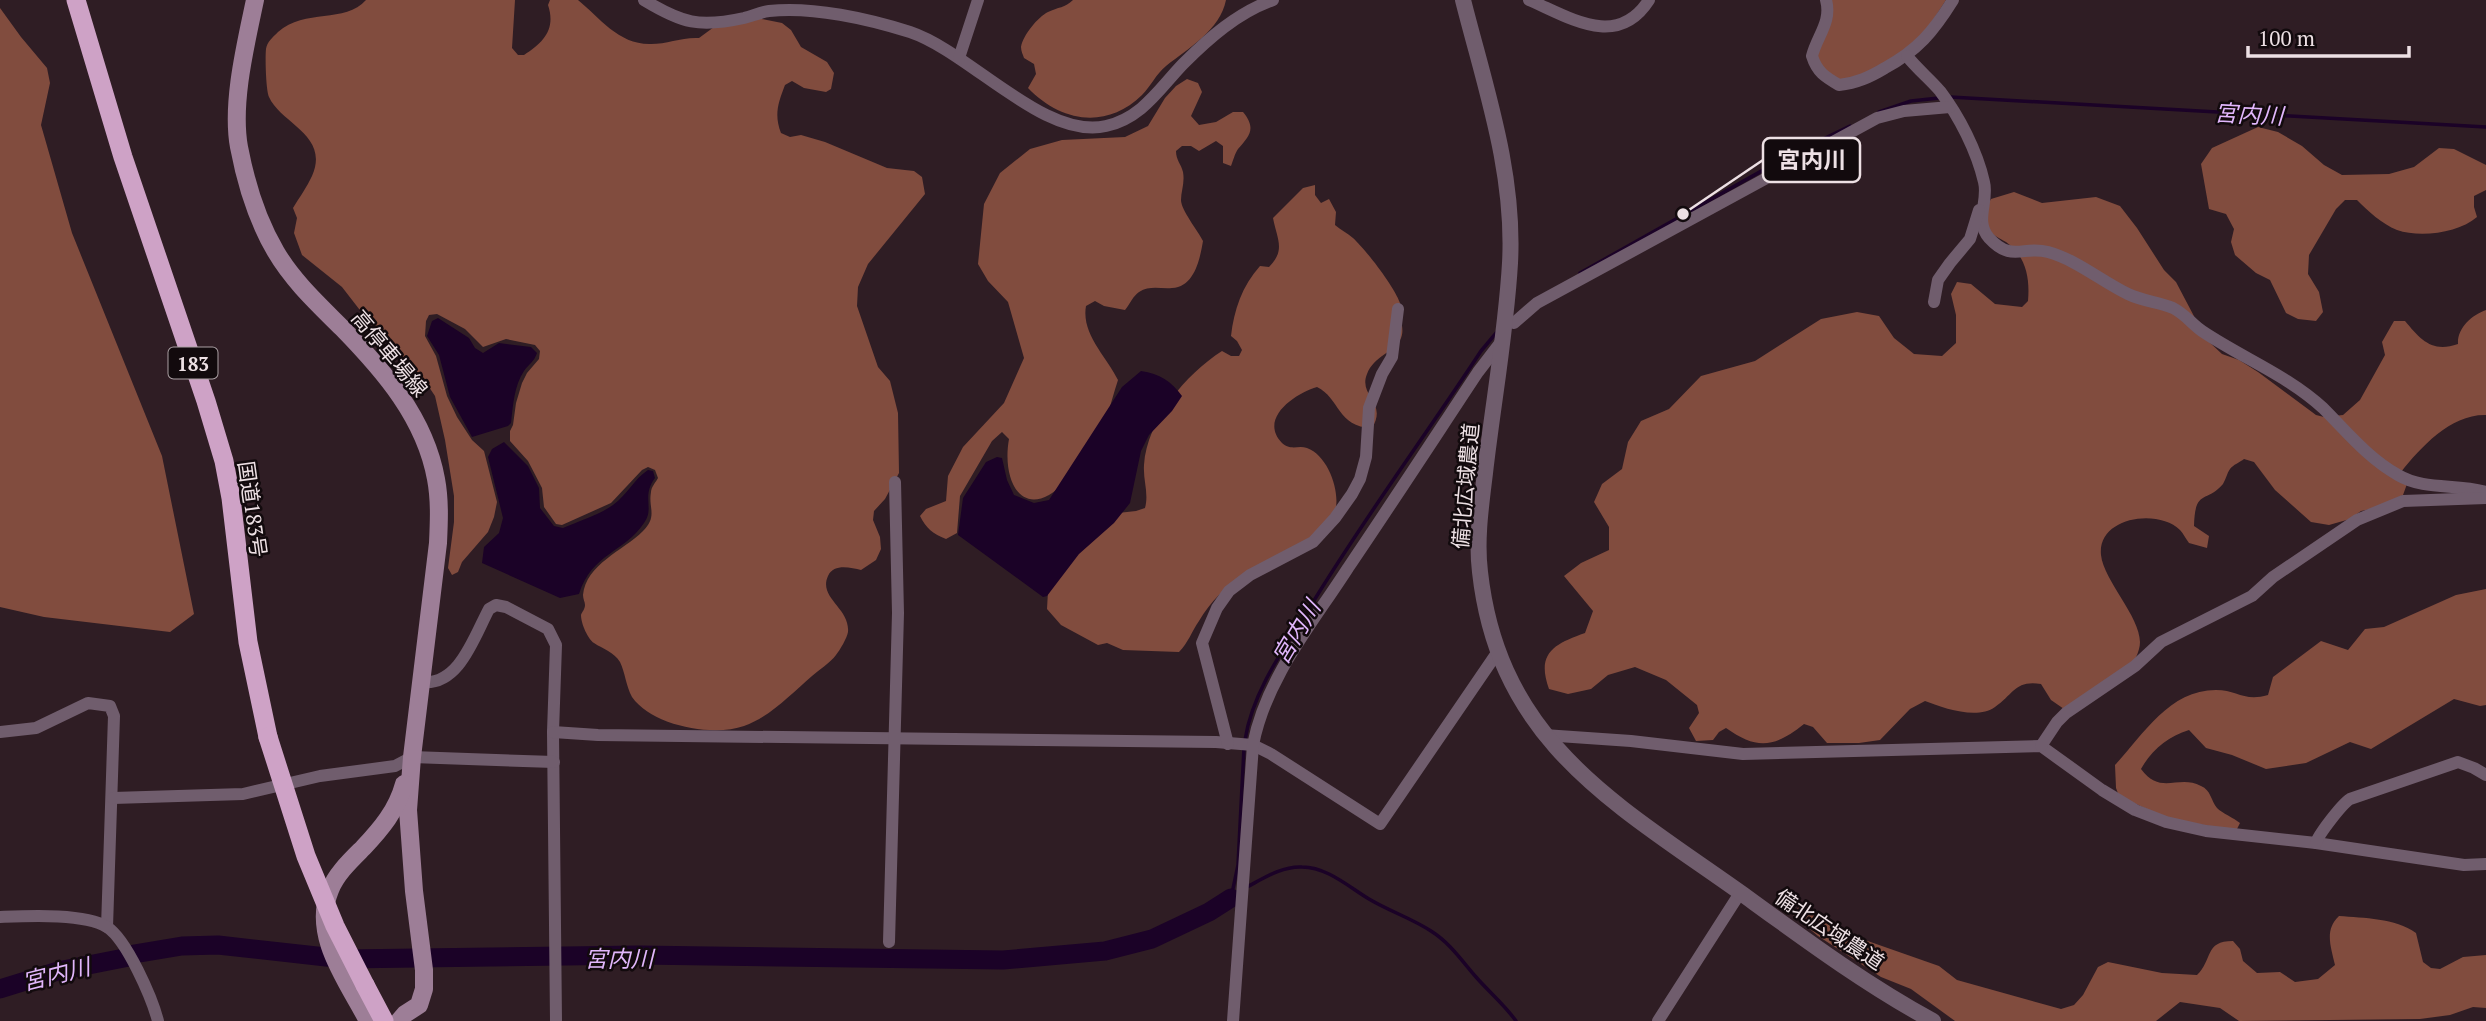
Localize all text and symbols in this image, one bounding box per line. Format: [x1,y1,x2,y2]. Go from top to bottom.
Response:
scale bar [2248,14,2409,58]
text: 100 m [2258,24,2315,52]
water label: 宮内川 [2214,97,2287,131]
callout: 宮内川 [1763,138,1860,182]
text: 宮内川 [1778,144,1847,175]
street label: 高停車場線 [346,304,434,402]
road number: 183 [168,348,218,378]
street label: 備北広域農道 [1446,422,1484,550]
street label: 国道183号 [232,459,274,559]
water label: 宮内川 [1265,592,1329,670]
street label: 備北広域農道 [1770,882,1890,976]
water label: 宮内川 [585,943,657,974]
water label: 宮内川 [19,950,96,997]

